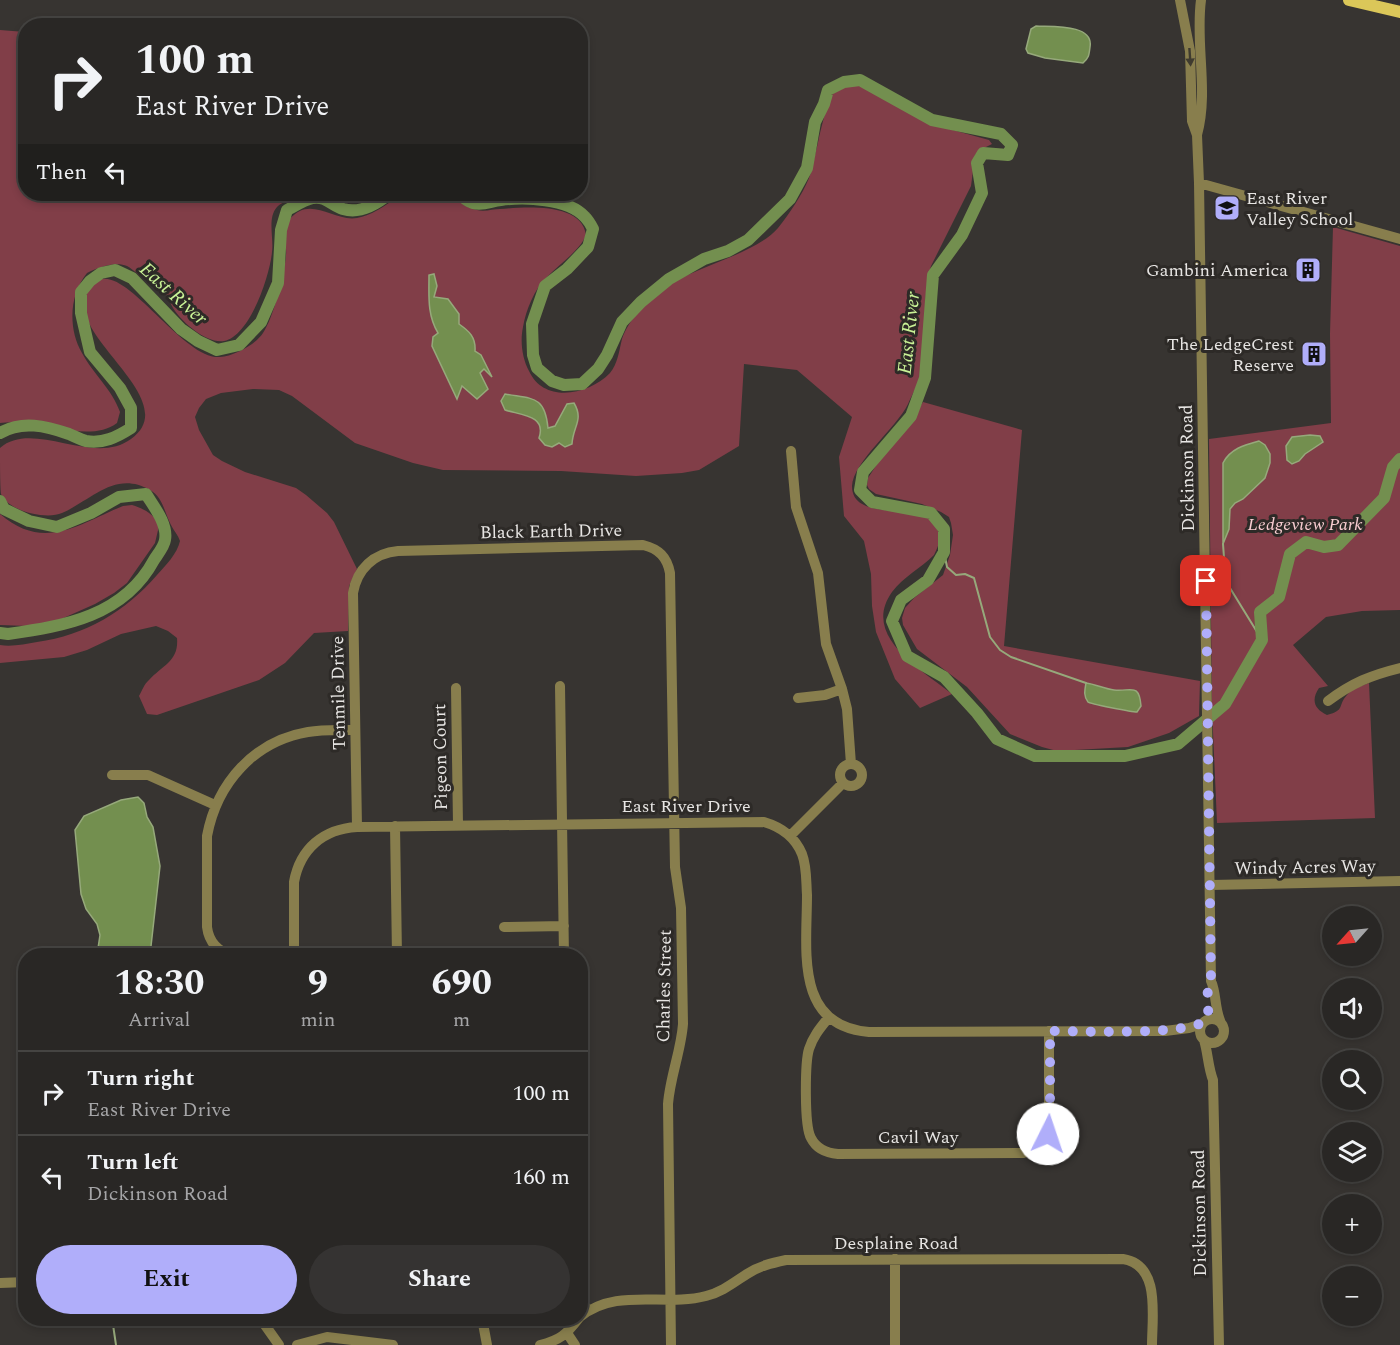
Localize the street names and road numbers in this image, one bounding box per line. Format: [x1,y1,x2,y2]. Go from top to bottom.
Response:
street label: Dickinson Road [1173,404,1202,532]
street label: Black Earth Drive [480,517,622,546]
street label: Tenmile Drive [324,636,353,750]
street label: Pigeon Court [426,703,455,811]
street label: East River Drive [621,793,751,820]
street label: Windy Acres Way [1234,853,1377,882]
street label: Charles Street [650,929,679,1043]
street label: Cavil Way [878,1124,960,1151]
street label: Dickinson Road [1185,1149,1214,1277]
street label: Desplaine Road [834,1230,958,1257]

